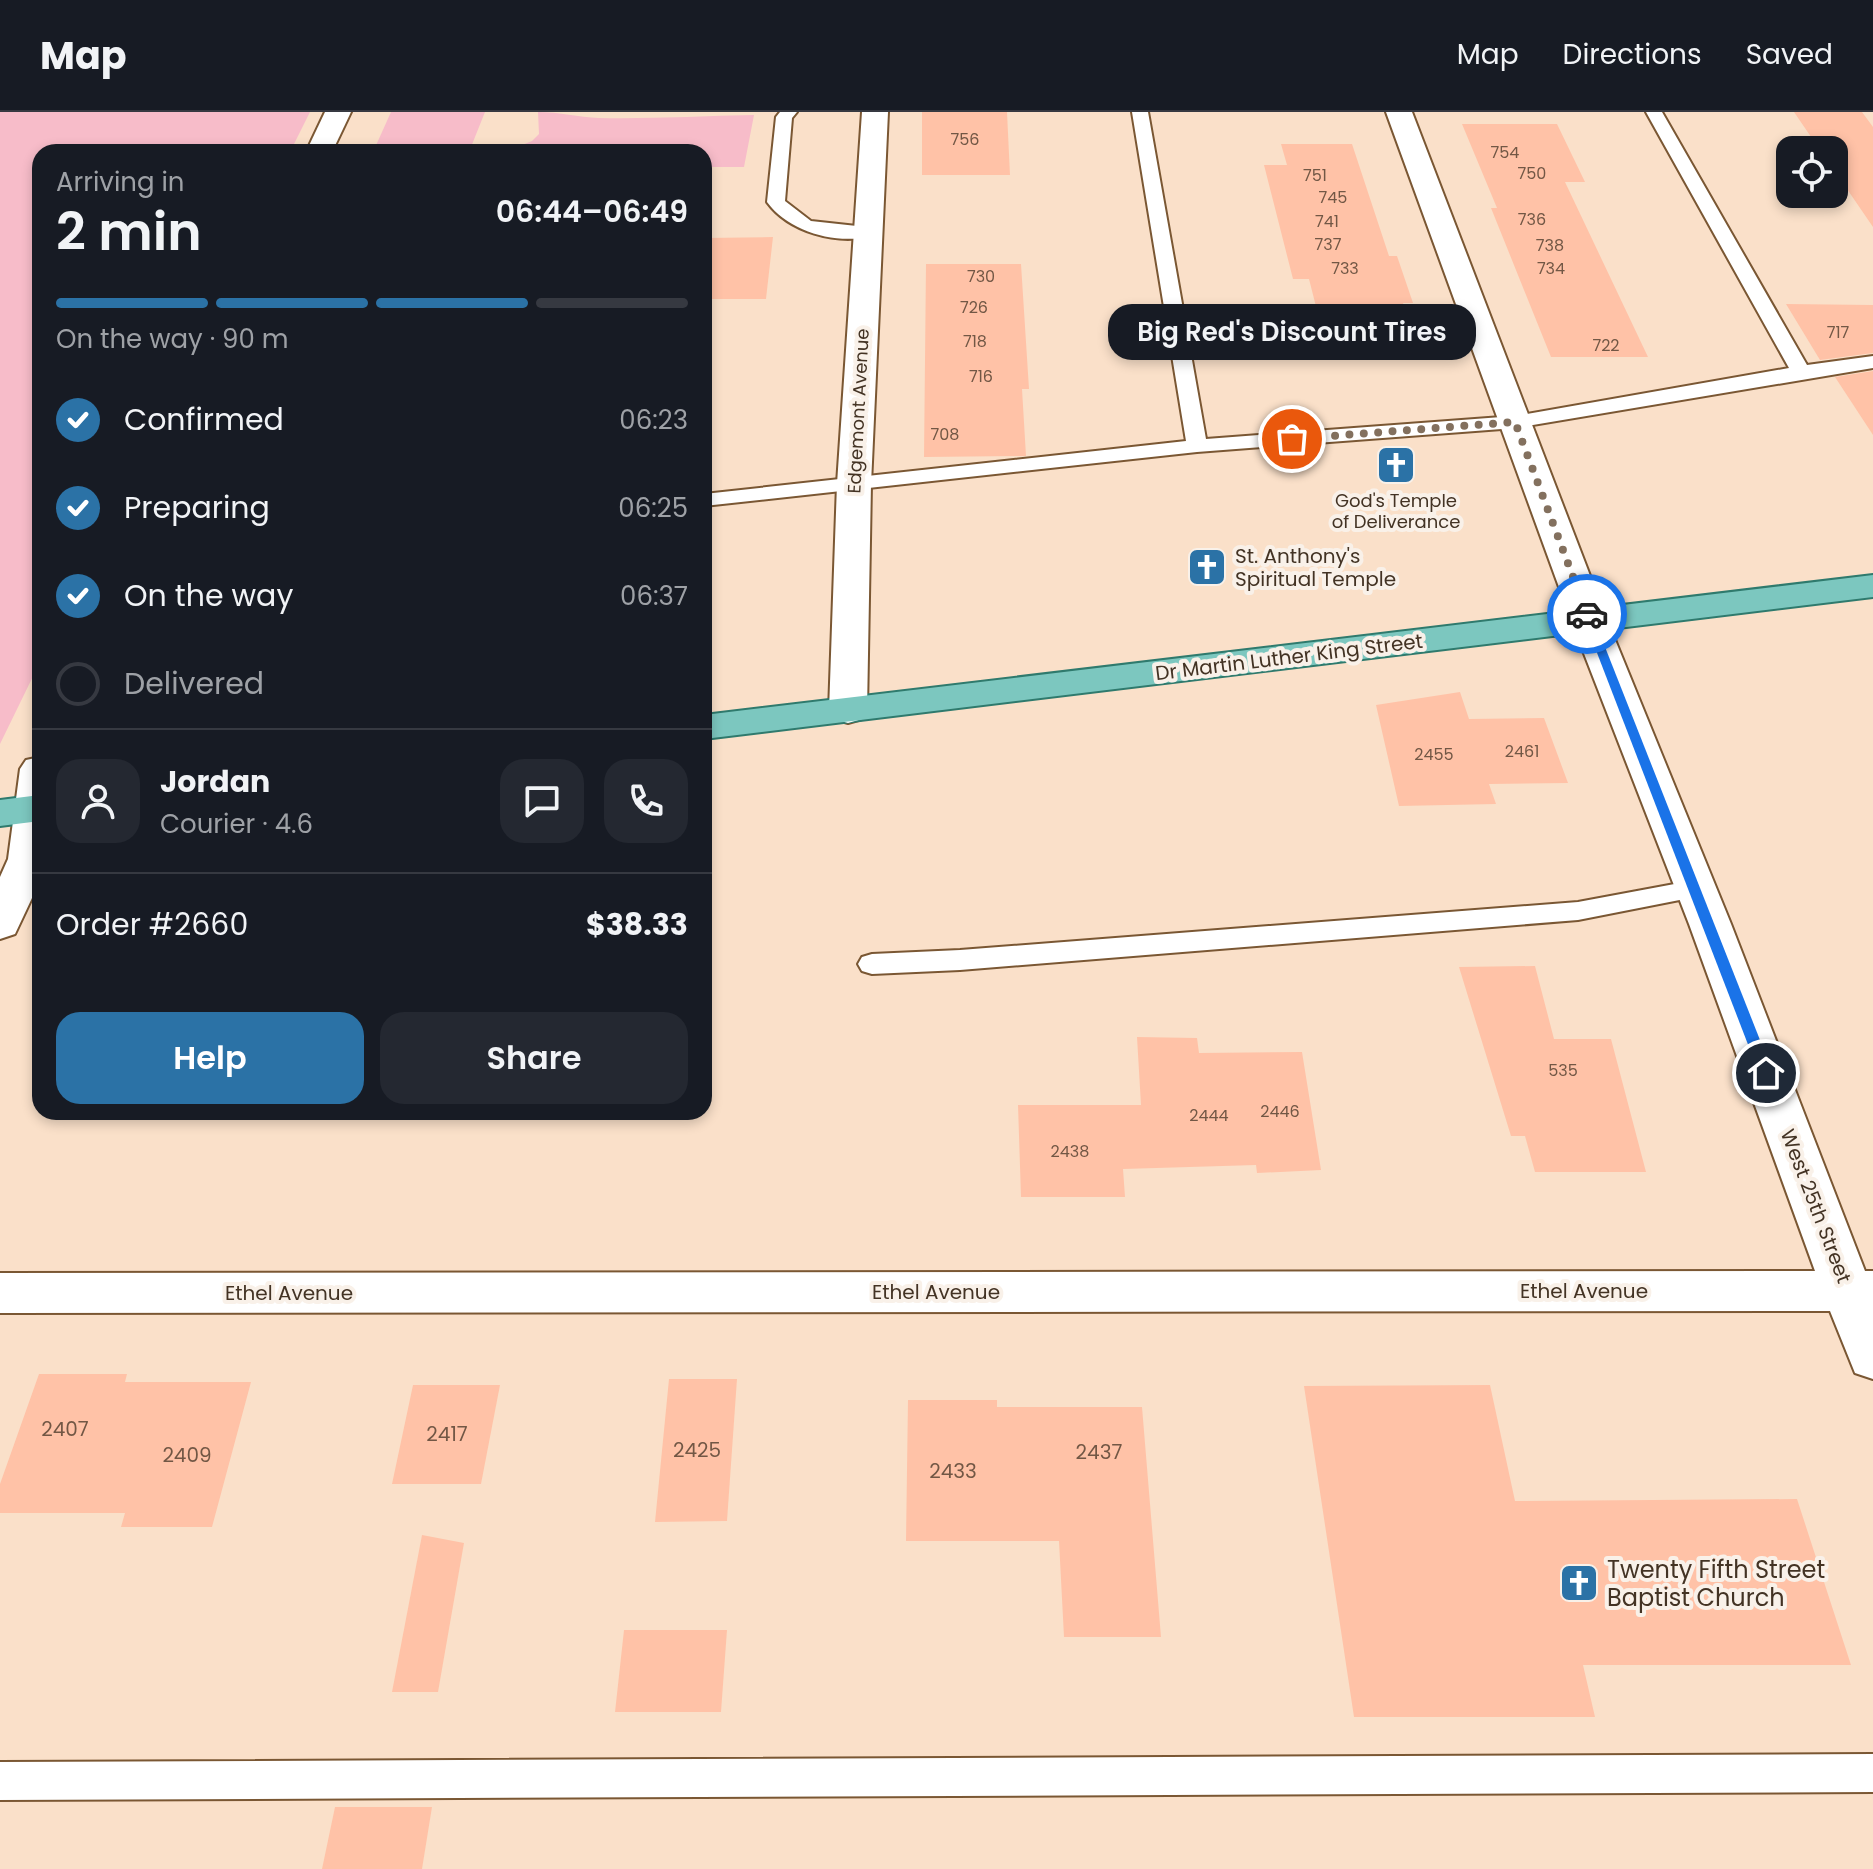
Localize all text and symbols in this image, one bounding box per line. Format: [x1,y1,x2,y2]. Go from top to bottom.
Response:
text: Map [40,29,127,82]
text: Map [1457,35,1519,74]
text: Directions [1563,35,1702,74]
text: Saved [1746,35,1833,74]
house number: 756 [951,128,979,151]
map controls [1776,136,1848,208]
button: locate [1776,136,1848,208]
house number: 754 [1491,141,1519,164]
house number: 750 [1518,162,1546,185]
text: Arriving in [56,164,185,200]
house number: 751 [1303,164,1327,187]
house number: 745 [1319,186,1347,209]
text: 06:44–06:49 [496,190,688,233]
text: 2 min [56,195,202,268]
house number: 736 [1518,208,1546,231]
house number: 741 [1315,210,1339,233]
house number: 737 [1315,233,1342,256]
house number: 738 [1536,234,1564,257]
house number: 733 [1331,257,1359,280]
house number: 734 [1537,257,1565,280]
house number: 730 [967,265,995,288]
house number: 726 [960,296,988,319]
callout: Big Red's Discount Tires [1108,303,1476,359]
text: Big Red's Discount Tires [1137,314,1447,350]
text: On the way · 90 m [56,321,289,357]
house number: 717 [1827,321,1850,344]
street label: Edgemont Avenue [841,328,875,494]
house number: 718 [963,330,987,353]
house number: 722 [1592,334,1620,357]
house number: 716 [969,365,993,388]
icon: check [56,398,100,442]
text: Confirmed [124,398,284,441]
text: 06:23 [619,402,688,438]
pin [1258,405,1326,473]
icon: bag [1270,417,1314,461]
house number: 708 [931,423,959,446]
church icon: God's Temple of Deliverance [1375,444,1417,486]
icon: check [56,486,100,530]
text: Preparing [124,486,270,529]
place label: God's Temple of Deliverance [1332,488,1460,534]
text: 06:25 [618,490,688,526]
place label: St. Anthony's Spiritual Temple [1235,542,1396,593]
church icon: St. Anthony's Spiritual Temple [1186,546,1228,588]
icon: check [56,574,100,618]
text: On the way [124,574,293,617]
courier [1547,574,1627,654]
text: 06:37 [620,578,688,614]
icon: car [1565,592,1609,636]
street label: Dr Martin Luther King Street [1154,627,1424,687]
text: Delivered [124,662,264,705]
house number: 2461 [1505,740,1539,763]
house number: 2455 [1414,743,1454,766]
button: person [56,759,140,843]
button: chat [500,759,584,843]
button: phone [604,759,688,843]
text: Jordan [160,760,270,803]
text: Courier · 4.6 [160,806,313,842]
text: Order #2660 [56,903,248,946]
text: $38.33 [586,903,688,946]
button: Help [56,1012,364,1104]
button: Share [380,1012,688,1104]
pin [1732,1039,1800,1107]
icon: home [1744,1051,1788,1095]
house number: 535 [1548,1059,1578,1082]
house number: 2446 [1260,1100,1300,1123]
house number: 2444 [1189,1104,1229,1127]
street label: West 25th Street [1774,1125,1858,1287]
house number: 2438 [1051,1140,1089,1163]
street label: Ethel Avenue [1520,1277,1648,1305]
street label: Ethel Avenue [872,1278,1000,1306]
street label: Ethel Avenue [225,1279,353,1307]
house number: 2407 [41,1415,89,1443]
house number: 2417 [426,1420,468,1448]
house number: 2425 [673,1436,721,1464]
house number: 2437 [1076,1438,1122,1466]
house number: 2409 [162,1441,212,1469]
house number: 2433 [929,1457,977,1485]
place label: Twenty Fifth Street Baptist Church [1607,1553,1825,1614]
church icon: Twenty Fifth Street Baptist Church [1558,1562,1600,1604]

